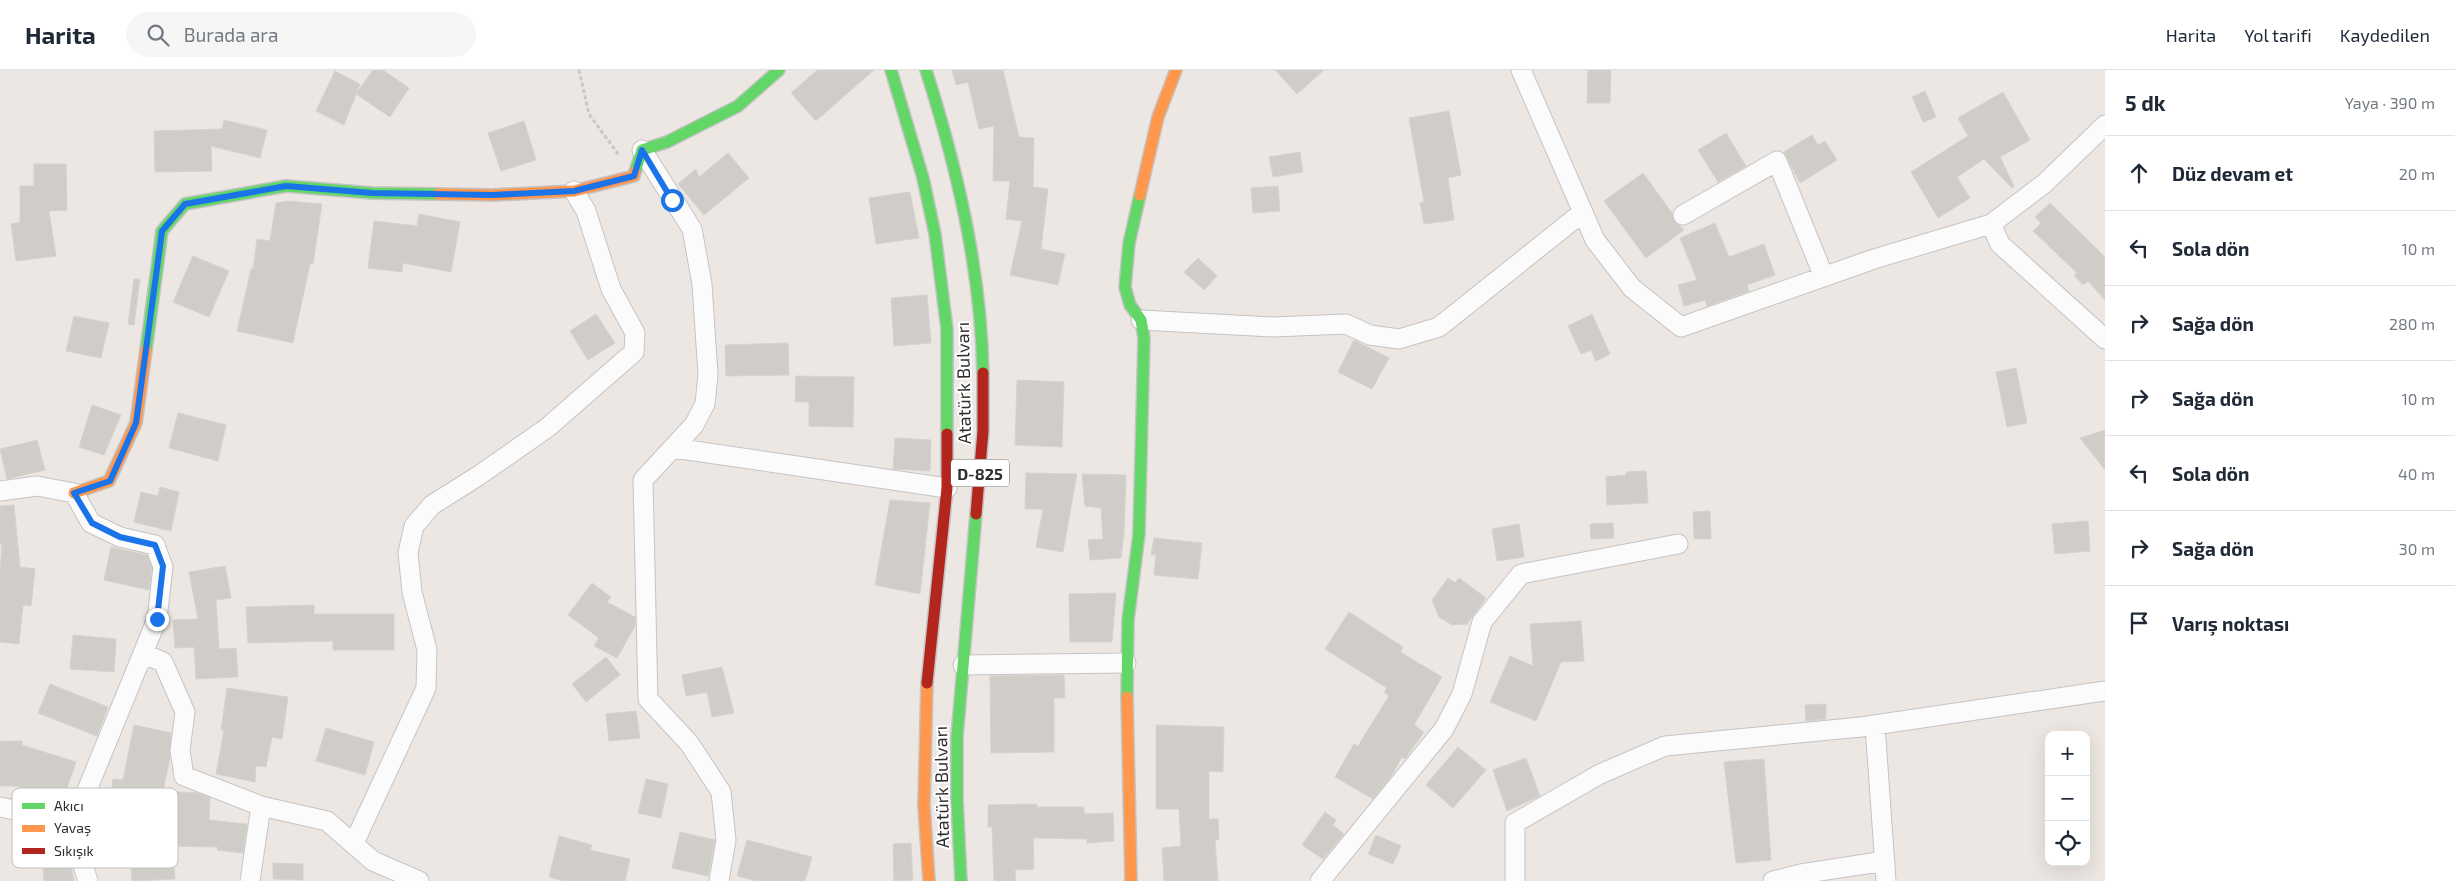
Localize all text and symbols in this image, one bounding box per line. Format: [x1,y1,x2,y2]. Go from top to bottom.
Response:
search box [126,12,476,57]
text: Harita [25,20,96,49]
icon: search [144,21,172,49]
text: Burada ara [184,23,278,46]
text: Harita [2166,24,2216,46]
text: Yol tarifi [2244,24,2312,46]
text: Kaydedilen [2340,24,2430,46]
text: 5 dk [2125,90,2165,115]
text: Yaya · 390 m [2345,93,2435,112]
icon: ahead [2125,159,2153,187]
text: Düz devam et [2172,162,2293,185]
text: 20 m [2399,164,2435,183]
route start [661,189,684,212]
icon: left [2125,234,2153,262]
text: Sola dön [2172,237,2249,260]
text: 10 m [2401,239,2435,258]
icon: right [2125,309,2153,337]
text: Sağa dön [2172,312,2254,335]
text: 280 m [2389,314,2435,333]
street label: Atatürk Bulvarı [951,322,975,444]
icon: right [2125,384,2153,412]
text: Sağa dön [2172,387,2254,410]
text: 10 m [2401,389,2435,408]
road number: D-825 [951,459,1009,486]
icon: left [2125,459,2153,487]
text: Sola dön [2172,462,2249,485]
text: 40 m [2398,464,2435,483]
icon: right [2125,534,2153,562]
text: Sağa dön [2172,537,2254,560]
text: 30 m [2399,539,2435,558]
route end [146,608,169,631]
icon: arrive [2125,609,2153,637]
text: Varış noktası [2172,612,2289,635]
street label: Atatürk Bulvarı [929,726,953,848]
map controls [2045,731,2090,866]
button: + [2045,731,2090,776]
button: − [2045,776,2090,821]
legend [12,788,178,868]
text: Akıcı [54,797,84,814]
text: Yavaş [54,819,91,837]
button: locate [2045,821,2090,866]
text: Sıkışık [54,842,94,860]

